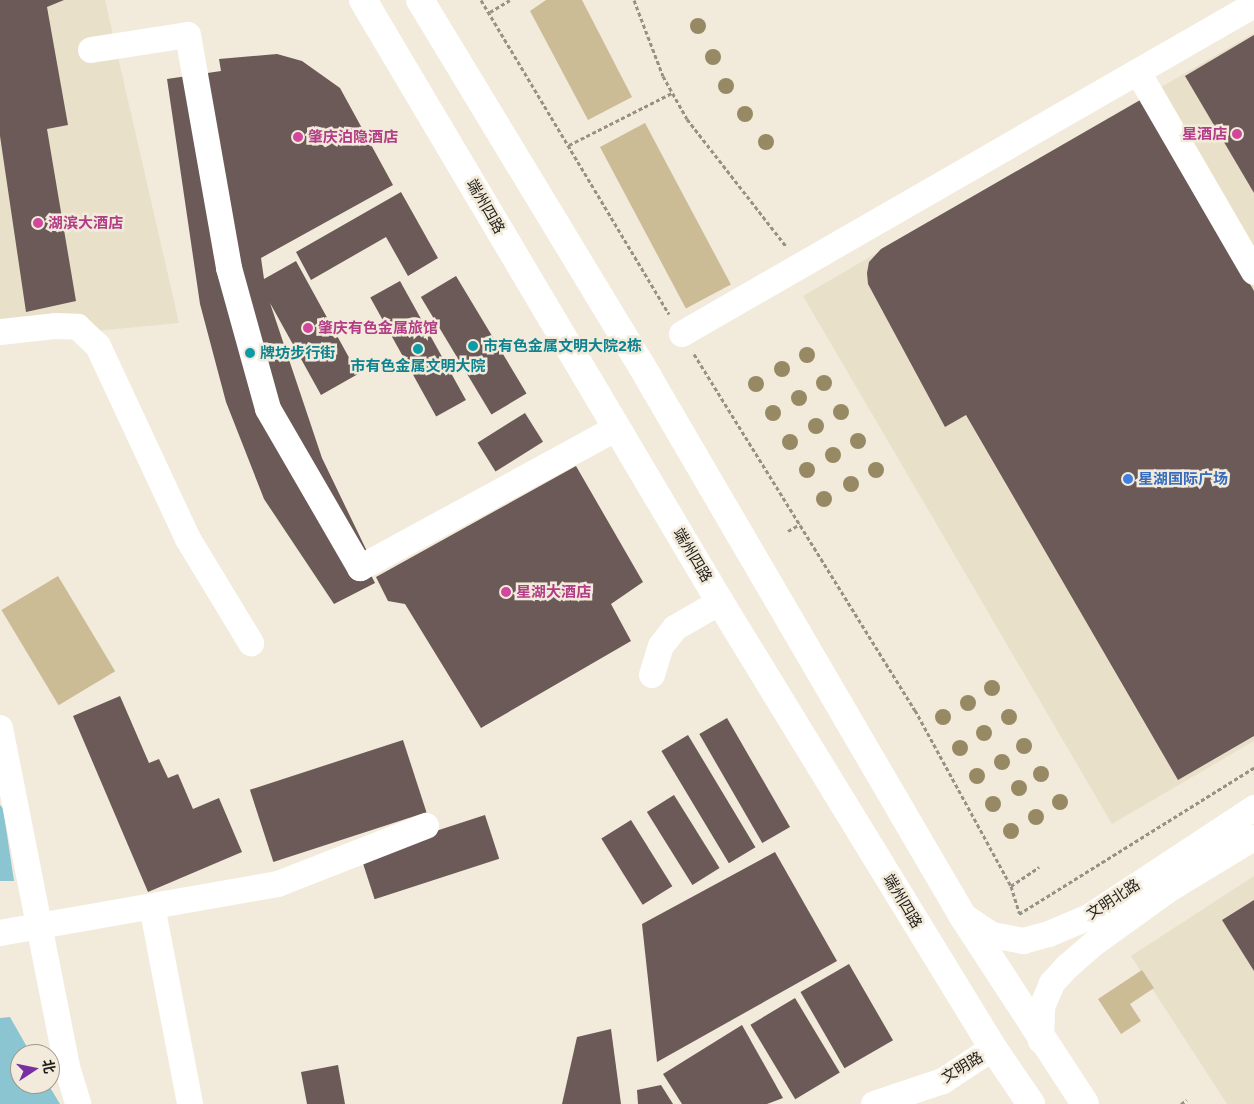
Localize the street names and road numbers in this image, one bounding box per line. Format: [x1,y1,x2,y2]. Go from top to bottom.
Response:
street label: 端州四路 [463,176,509,236]
street label: 端州四路 [670,525,716,585]
street label: 端州四路 [880,871,926,931]
street label: 文明北路 [1083,875,1143,923]
street label: 文明路 [938,1048,986,1086]

